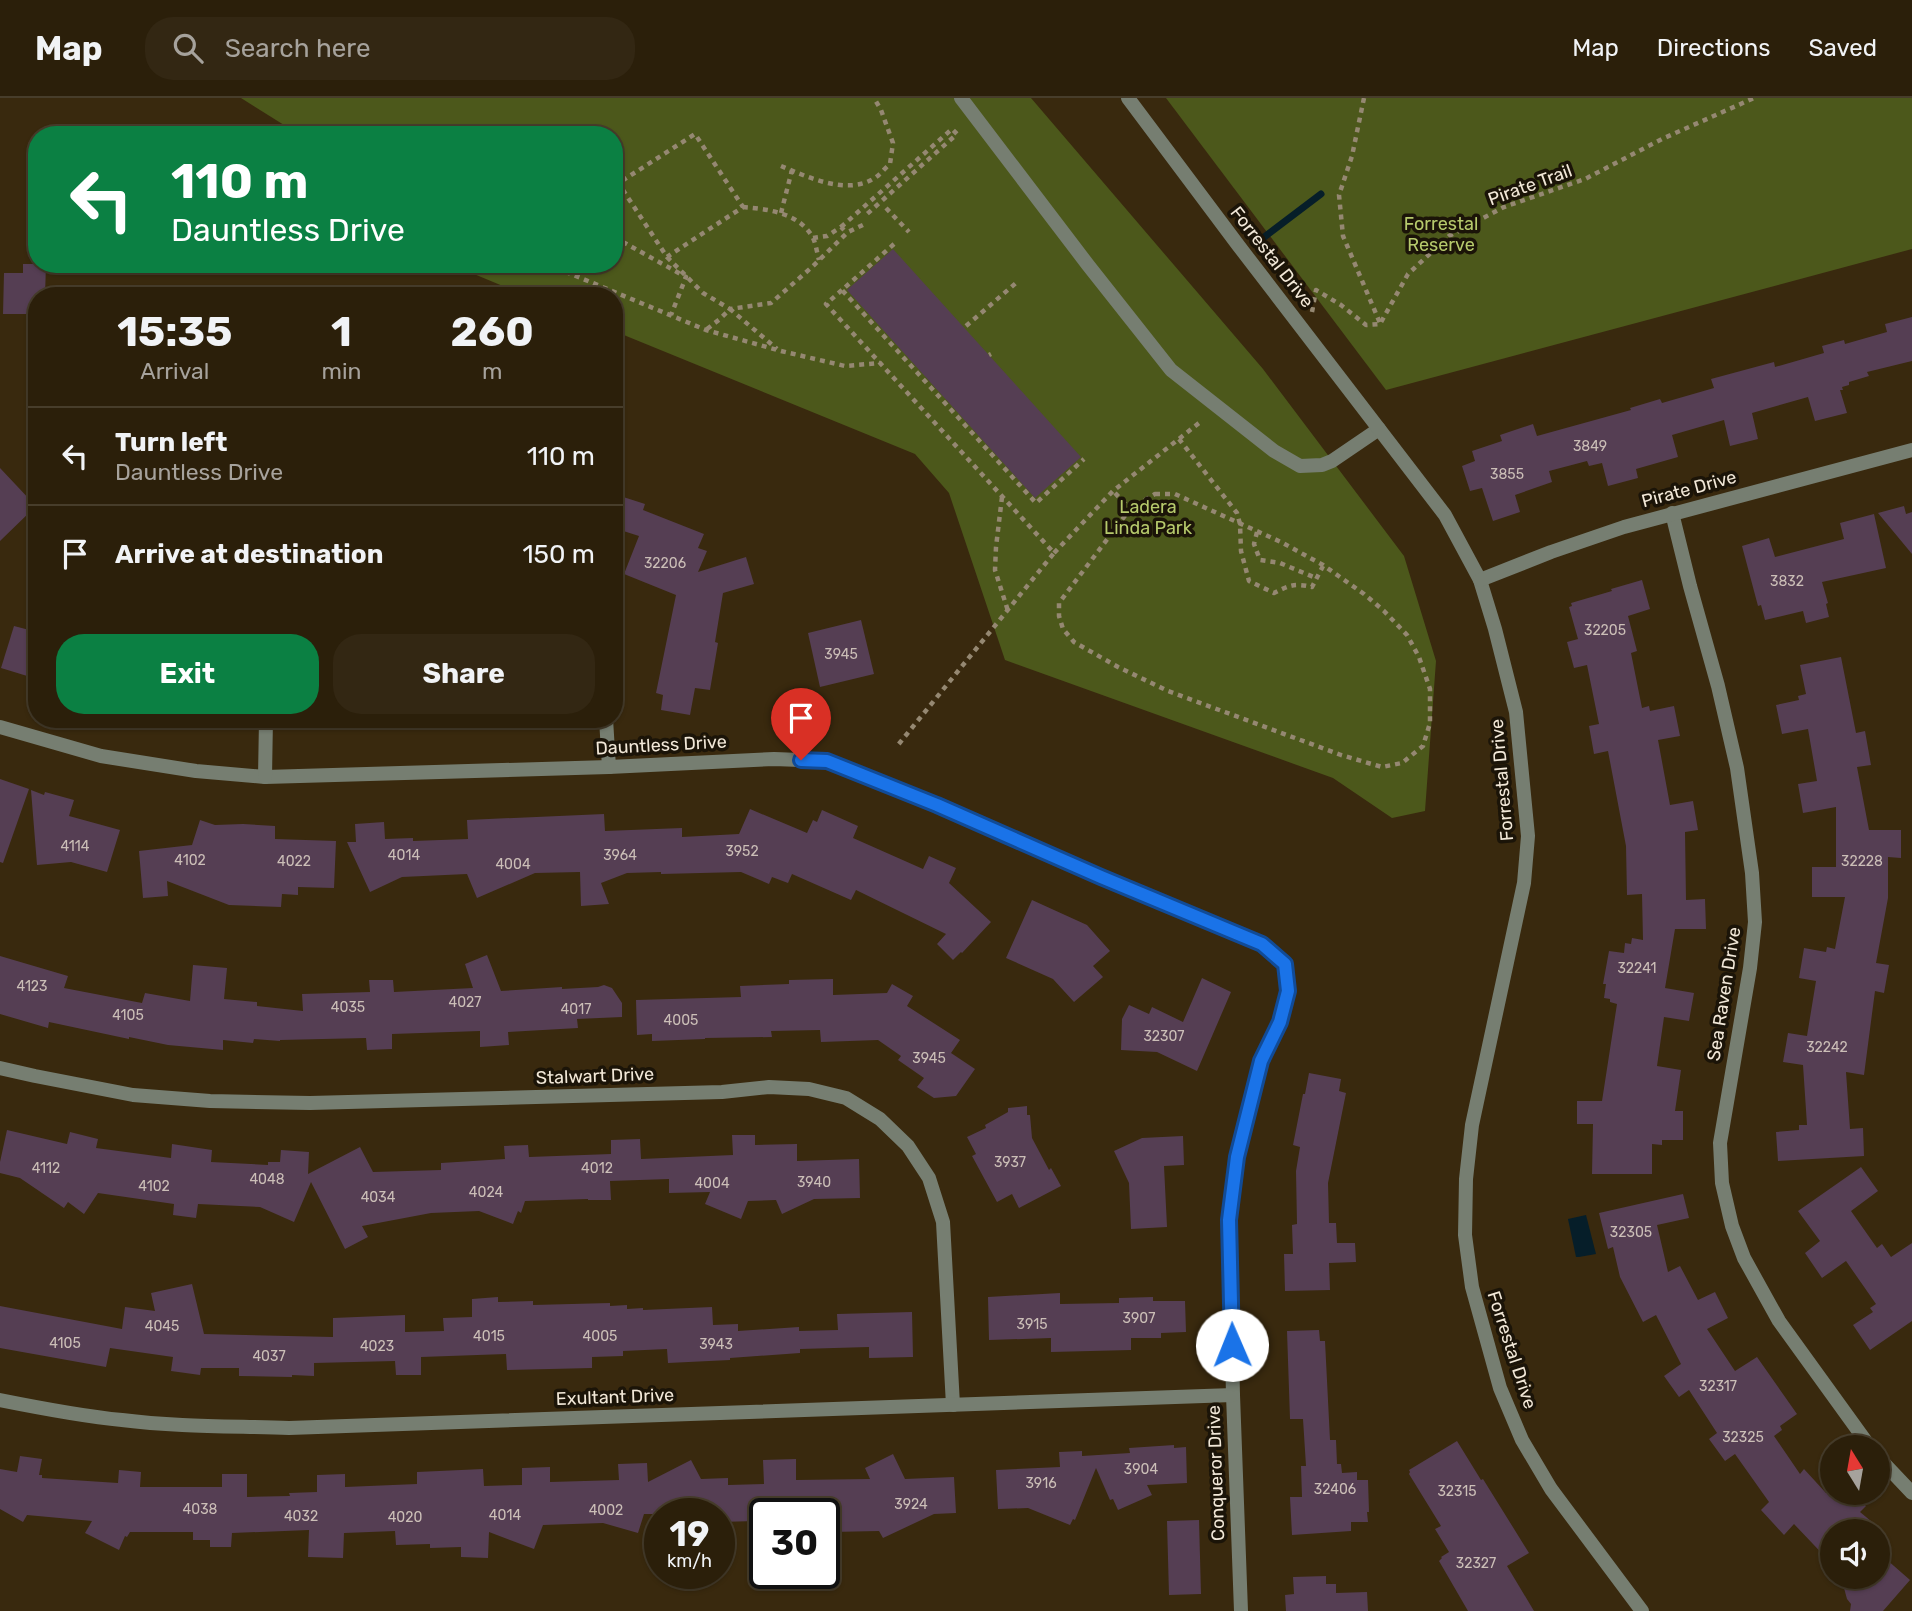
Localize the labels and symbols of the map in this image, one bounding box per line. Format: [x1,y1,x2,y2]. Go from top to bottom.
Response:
street label: Pirate Trail [1485,160,1575,210]
street label: Forrestal Drive [1226,202,1318,312]
park label: Forrestal Reserve [1404,213,1478,256]
house number: 3849 [1573,438,1607,455]
house number: 3855 [1490,466,1524,483]
street label: Pirate Drive [1639,466,1739,512]
park label: Ladera Linda Park [1104,496,1193,539]
house number: 32206 [644,555,686,572]
house number: 3832 [1770,573,1804,590]
house number: 32205 [1584,622,1626,639]
house number: 3945 [824,646,858,663]
pin [771,688,831,760]
street label: Forrestal Drive [1486,718,1518,842]
street label: Dauntless Drive [595,731,727,759]
house number: 4114 [60,838,90,855]
house number: 3952 [725,843,759,860]
house number: 4014 [388,847,420,864]
house number: 3964 [603,847,637,864]
house number: 4102 [174,852,206,869]
house number: 4022 [277,853,311,870]
house number: 32228 [1841,853,1883,870]
house number: 4004 [495,856,531,873]
street label: Sea Raven Drive [1703,925,1745,1063]
house number: 32241 [1617,960,1657,977]
house number: 4123 [16,978,48,995]
house number: 4027 [449,994,481,1011]
house number: 4035 [331,999,365,1016]
house number: 4017 [561,1001,591,1018]
house number: 4105 [112,1007,144,1024]
house number: 4005 [664,1012,698,1029]
house number: 32307 [1143,1028,1185,1045]
house number: 32242 [1806,1039,1848,1056]
house number: 3945 [912,1050,946,1067]
street label: Stalwart Drive [536,1063,654,1089]
house number: 3937 [994,1154,1026,1171]
house number: 4112 [32,1160,60,1177]
house number: 4012 [581,1160,613,1177]
house number: 4048 [249,1171,285,1188]
house number: 3940 [797,1174,831,1191]
house number: 4004 [694,1175,730,1192]
house number: 4102 [138,1178,170,1195]
house number: 4024 [469,1184,503,1201]
house number: 4034 [361,1189,396,1206]
house number: 32305 [1610,1224,1652,1241]
street label: Forrestal Drive [1483,1288,1541,1412]
position arrow [1195,1308,1269,1382]
house number: 3907 [1123,1310,1155,1327]
house number: 3915 [1016,1316,1048,1333]
house number: 4045 [145,1318,179,1335]
house number: 4015 [473,1328,505,1345]
house number: 4005 [583,1328,617,1345]
house number: 4105 [49,1335,81,1352]
house number: 3943 [699,1336,733,1353]
house number: 4023 [360,1338,394,1355]
house number: 4037 [252,1348,286,1365]
house number: 32317 [1699,1378,1737,1395]
street label: Exultant Drive [555,1384,675,1410]
street label: Conqueror Drive [1203,1405,1229,1541]
house number: 32325 [1722,1429,1764,1446]
north arrow [1820,1435,1890,1505]
house number: 3904 [1124,1461,1158,1478]
house number: 3916 [1025,1475,1057,1492]
house number: 32406 [1314,1481,1356,1498]
house number: 32315 [1437,1483,1477,1500]
house number: 3924 [894,1496,928,1513]
speed limit sign: 30 [749,1498,840,1589]
house number: 4038 [183,1501,218,1518]
house number: 4002 [589,1502,623,1519]
house number: 4014 [489,1507,521,1524]
house number: 4032 [284,1508,318,1525]
house number: 4020 [388,1509,422,1526]
house number: 32327 [1456,1555,1496,1572]

